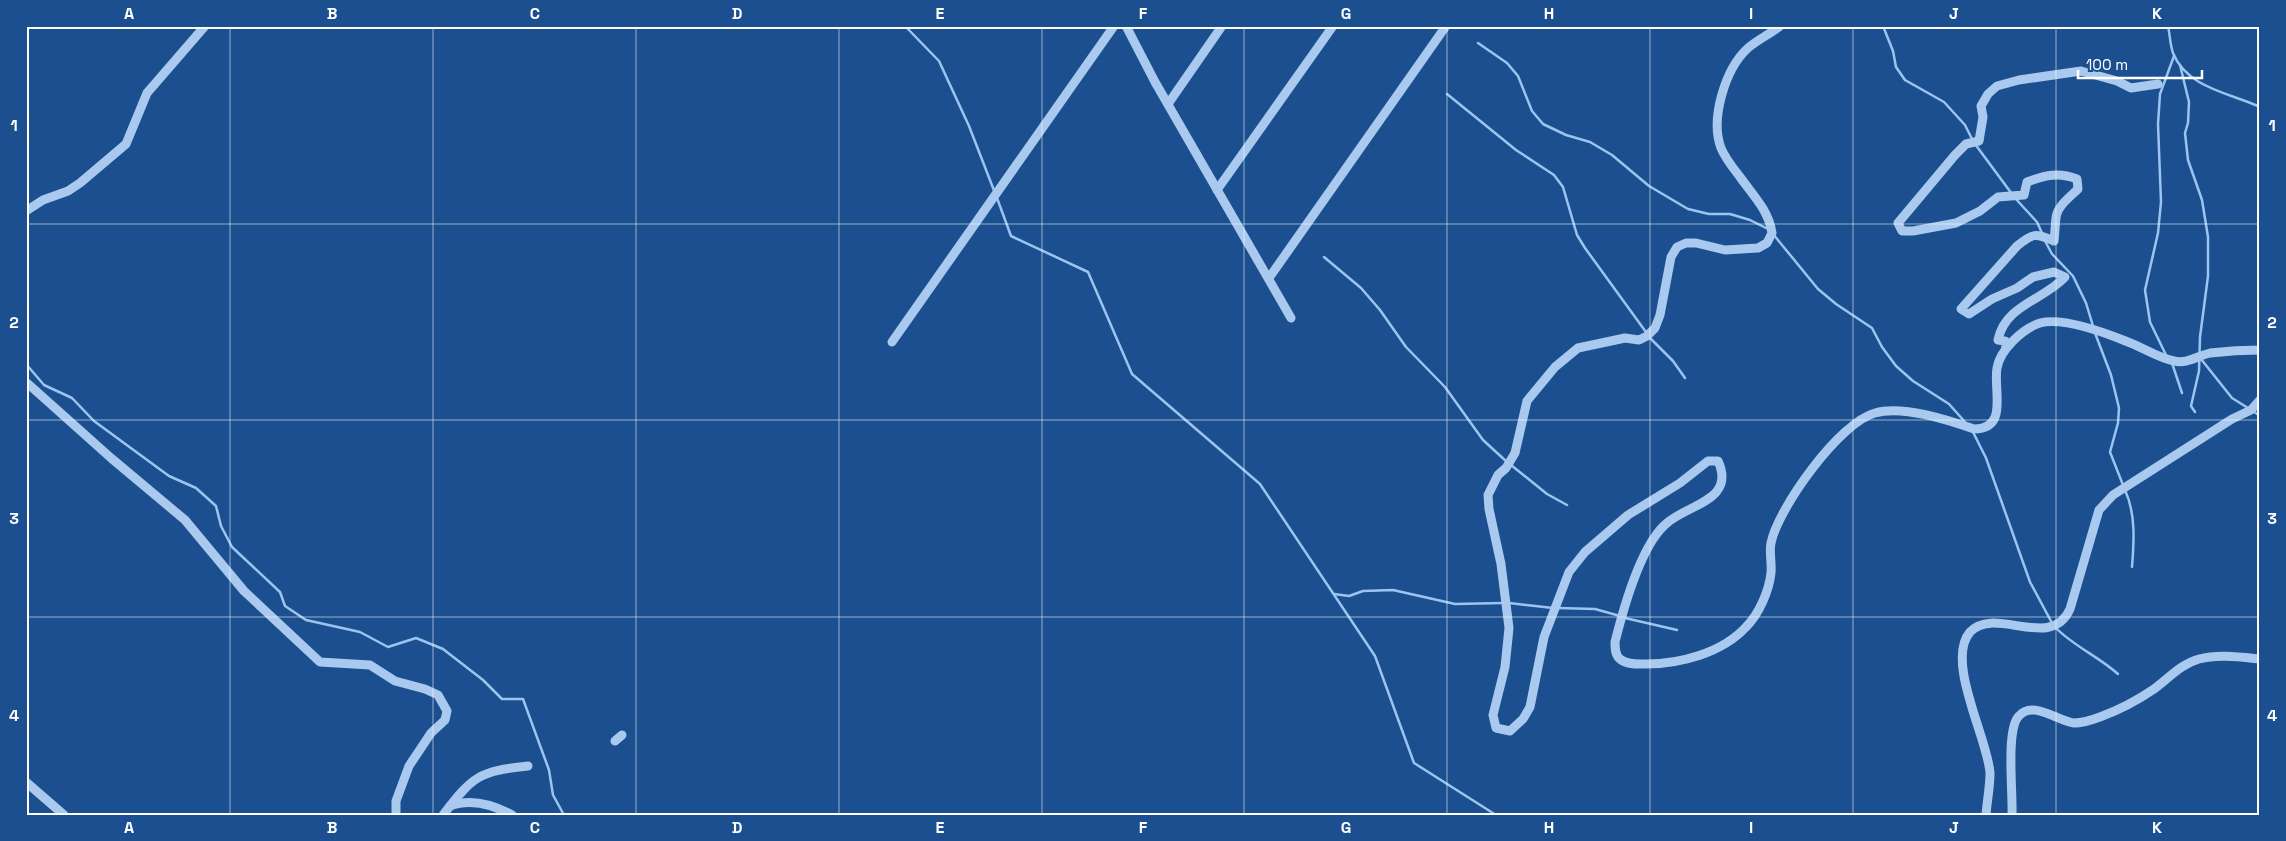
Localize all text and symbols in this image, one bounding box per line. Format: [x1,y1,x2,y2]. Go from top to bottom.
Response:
text: A [124,3,134,24]
text: B [327,3,337,24]
text: C [530,3,540,24]
text: D [732,3,742,24]
text: E [936,3,945,24]
text: F [1139,3,1148,24]
text: G [1341,3,1351,24]
text: H [1544,3,1554,24]
text: I [1749,3,1753,24]
text: J [1949,3,1959,24]
text: K [2152,3,2162,24]
scale bar [2078,48,2202,80]
text: 100 m [2086,55,2128,74]
text: 1 [10,115,18,136]
text: 1 [2268,115,2276,136]
text: 2 [9,312,19,333]
text: 2 [2267,312,2277,333]
text: 3 [9,508,19,529]
text: 3 [2267,508,2277,529]
text: 4 [9,705,19,726]
text: 4 [2267,705,2277,726]
text: A [124,817,134,838]
text: B [327,817,337,838]
text: C [530,817,540,838]
text: D [732,817,742,838]
text: E [936,817,945,838]
text: F [1139,817,1148,838]
text: G [1341,817,1351,838]
text: H [1544,817,1554,838]
text: I [1749,817,1753,838]
text: J [1949,817,1959,838]
text: K [2152,817,2162,838]

